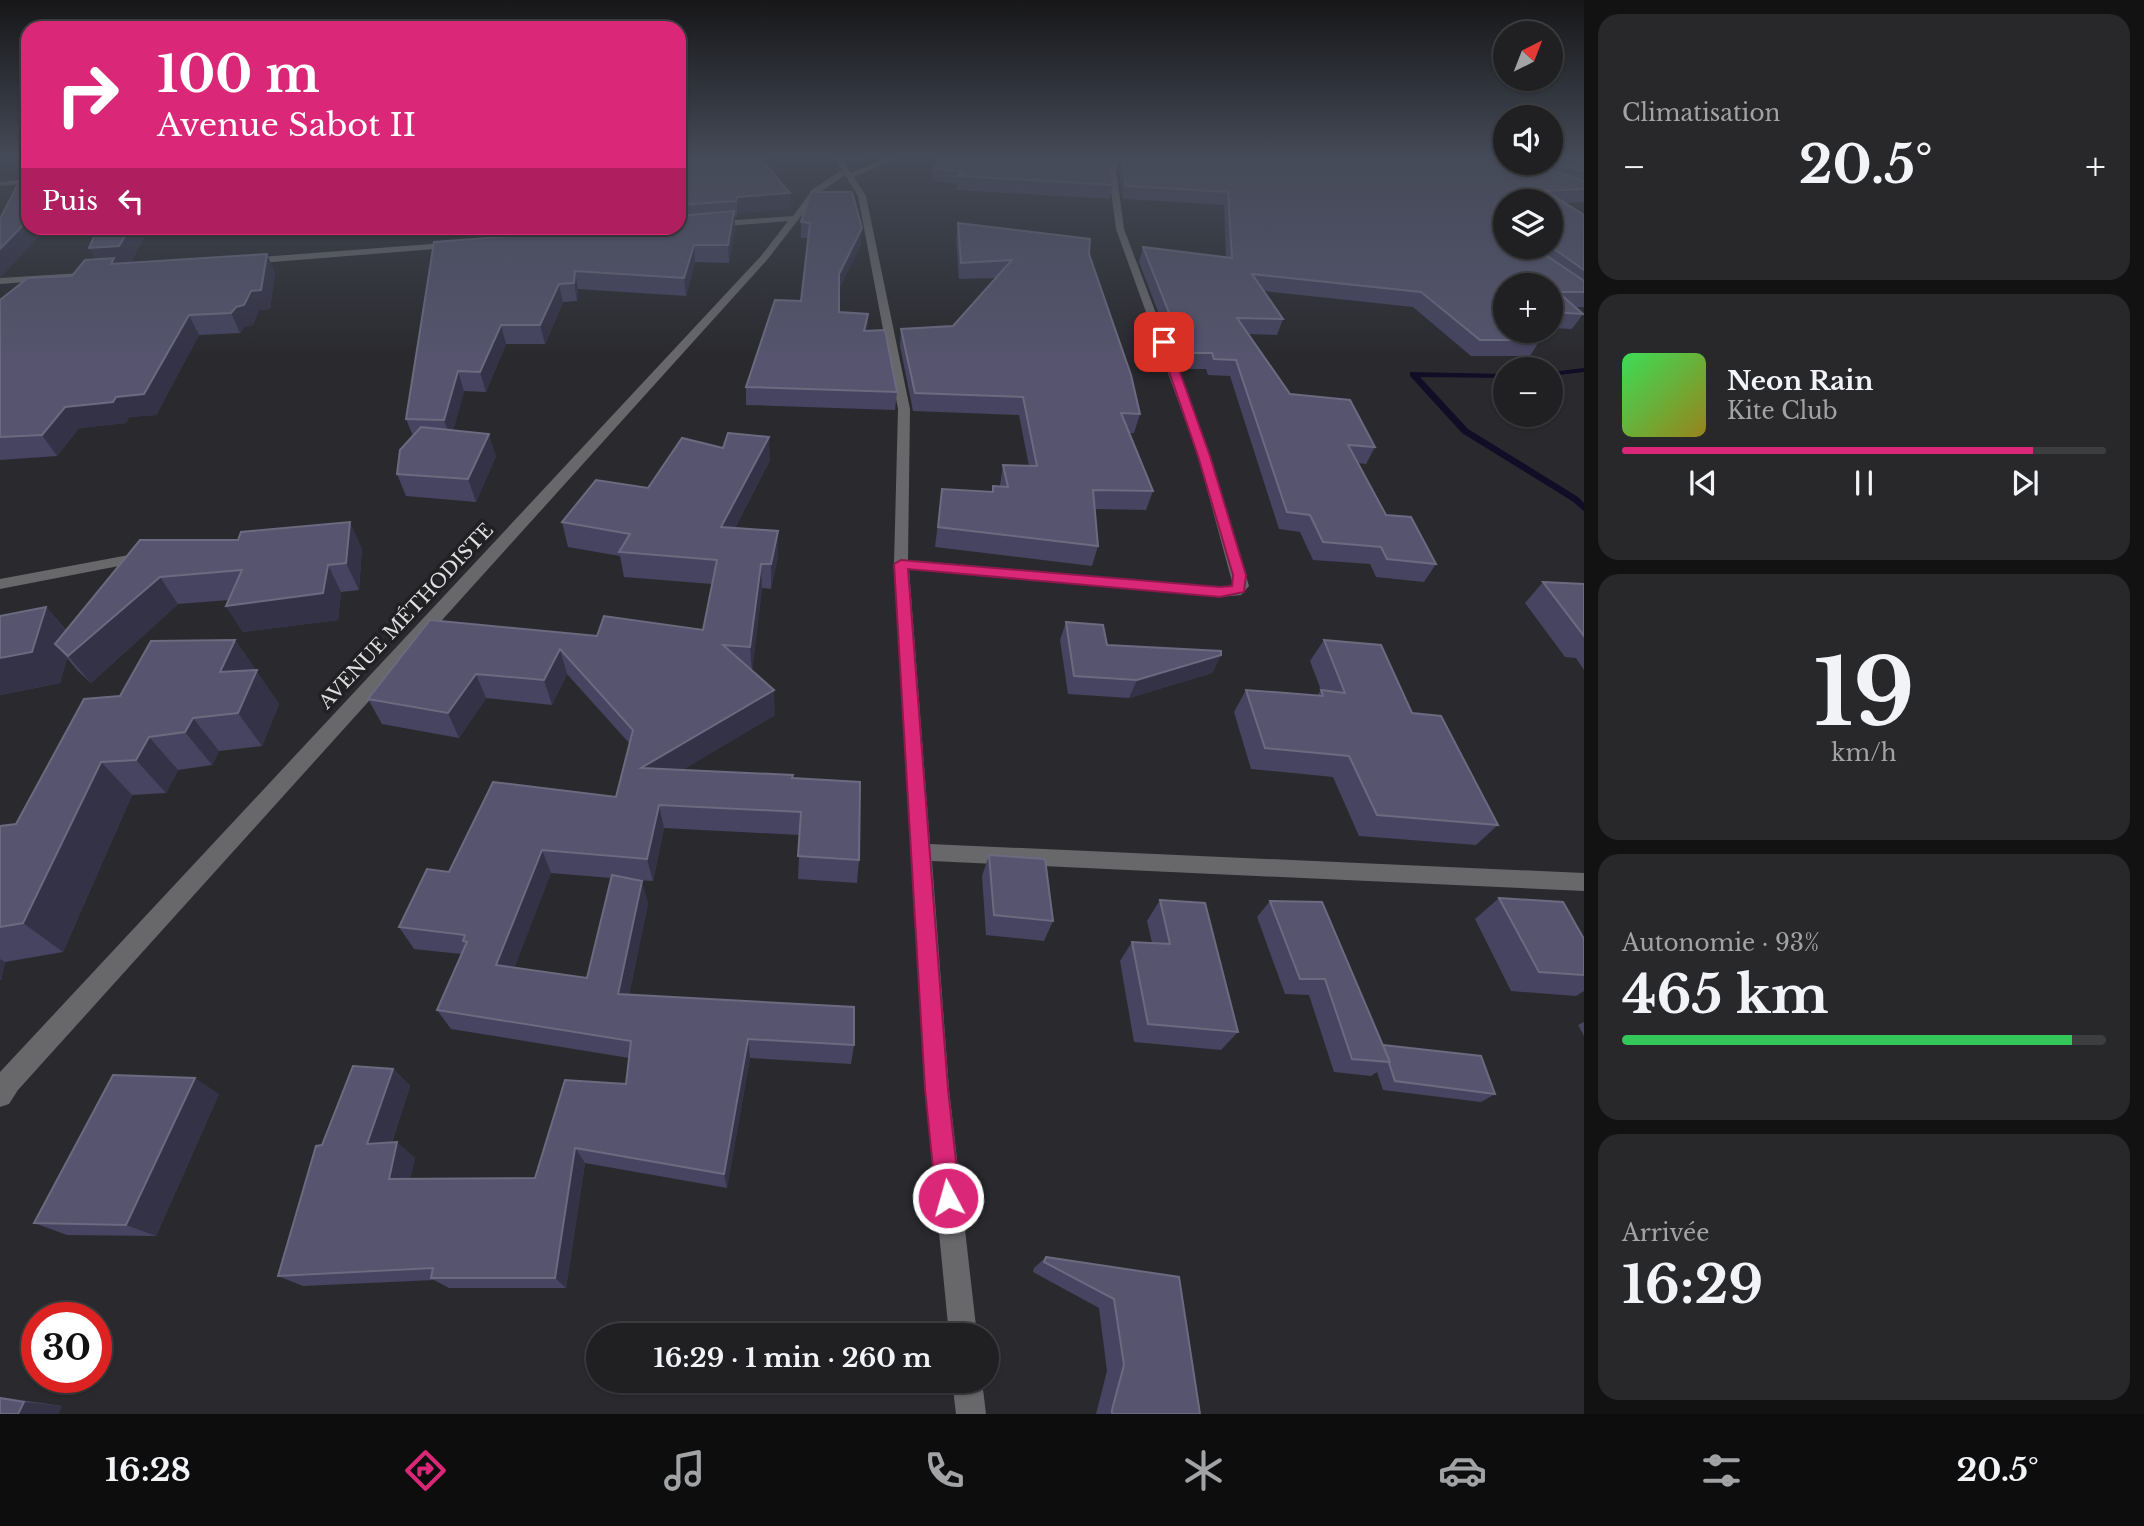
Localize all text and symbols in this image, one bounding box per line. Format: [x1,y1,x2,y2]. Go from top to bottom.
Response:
north arrow [1493,21,1563,91]
map controls [1493,21,1563,427]
text: 100 m [157,44,320,105]
icon: right [42,49,133,140]
text: Climatisation [1622,99,1780,127]
text: Avenue Sabot II [157,105,416,145]
button: sound [1493,105,1563,175]
text: 20.5° [1799,133,1933,197]
text: − [1622,143,1646,190]
text: + [2085,143,2106,190]
icon: left [112,182,150,220]
text: Puis [42,185,98,217]
button: layers [1493,189,1563,259]
button: + [1493,273,1563,343]
pin [1134,312,1194,372]
icon: arrive [1145,323,1183,361]
button: − [1493,357,1563,427]
text: Neon Rain [1727,365,1873,397]
text: Kite Club [1727,397,1838,425]
icon: previous [1684,464,1722,502]
icon: pause [1845,464,1883,502]
icon: next [2006,464,2044,502]
street label: AVENUE MÉTHODISTE [313,519,498,714]
text: 19 [1813,637,1915,750]
text: km/h [1831,739,1897,767]
text: Autonomie · 93% [1622,929,1819,957]
text: 465 km [1622,963,1828,1027]
position arrow [911,1161,985,1235]
text: Arrivée [1622,1219,1709,1247]
text: 16:29 [1622,1253,1763,1317]
speed limit sign: 30 [21,1302,112,1393]
text: 16:29 · 1 min · 260 m [653,1342,932,1374]
icon: directions [401,1446,450,1495]
icon: music [660,1446,709,1495]
icon: phone [920,1446,969,1495]
icon: climate [1179,1446,1228,1495]
icon: car [1438,1446,1487,1495]
icon: filters [1697,1446,1746,1495]
text: 16:28 [105,1450,191,1490]
text: 20.5° [1956,1450,2039,1490]

